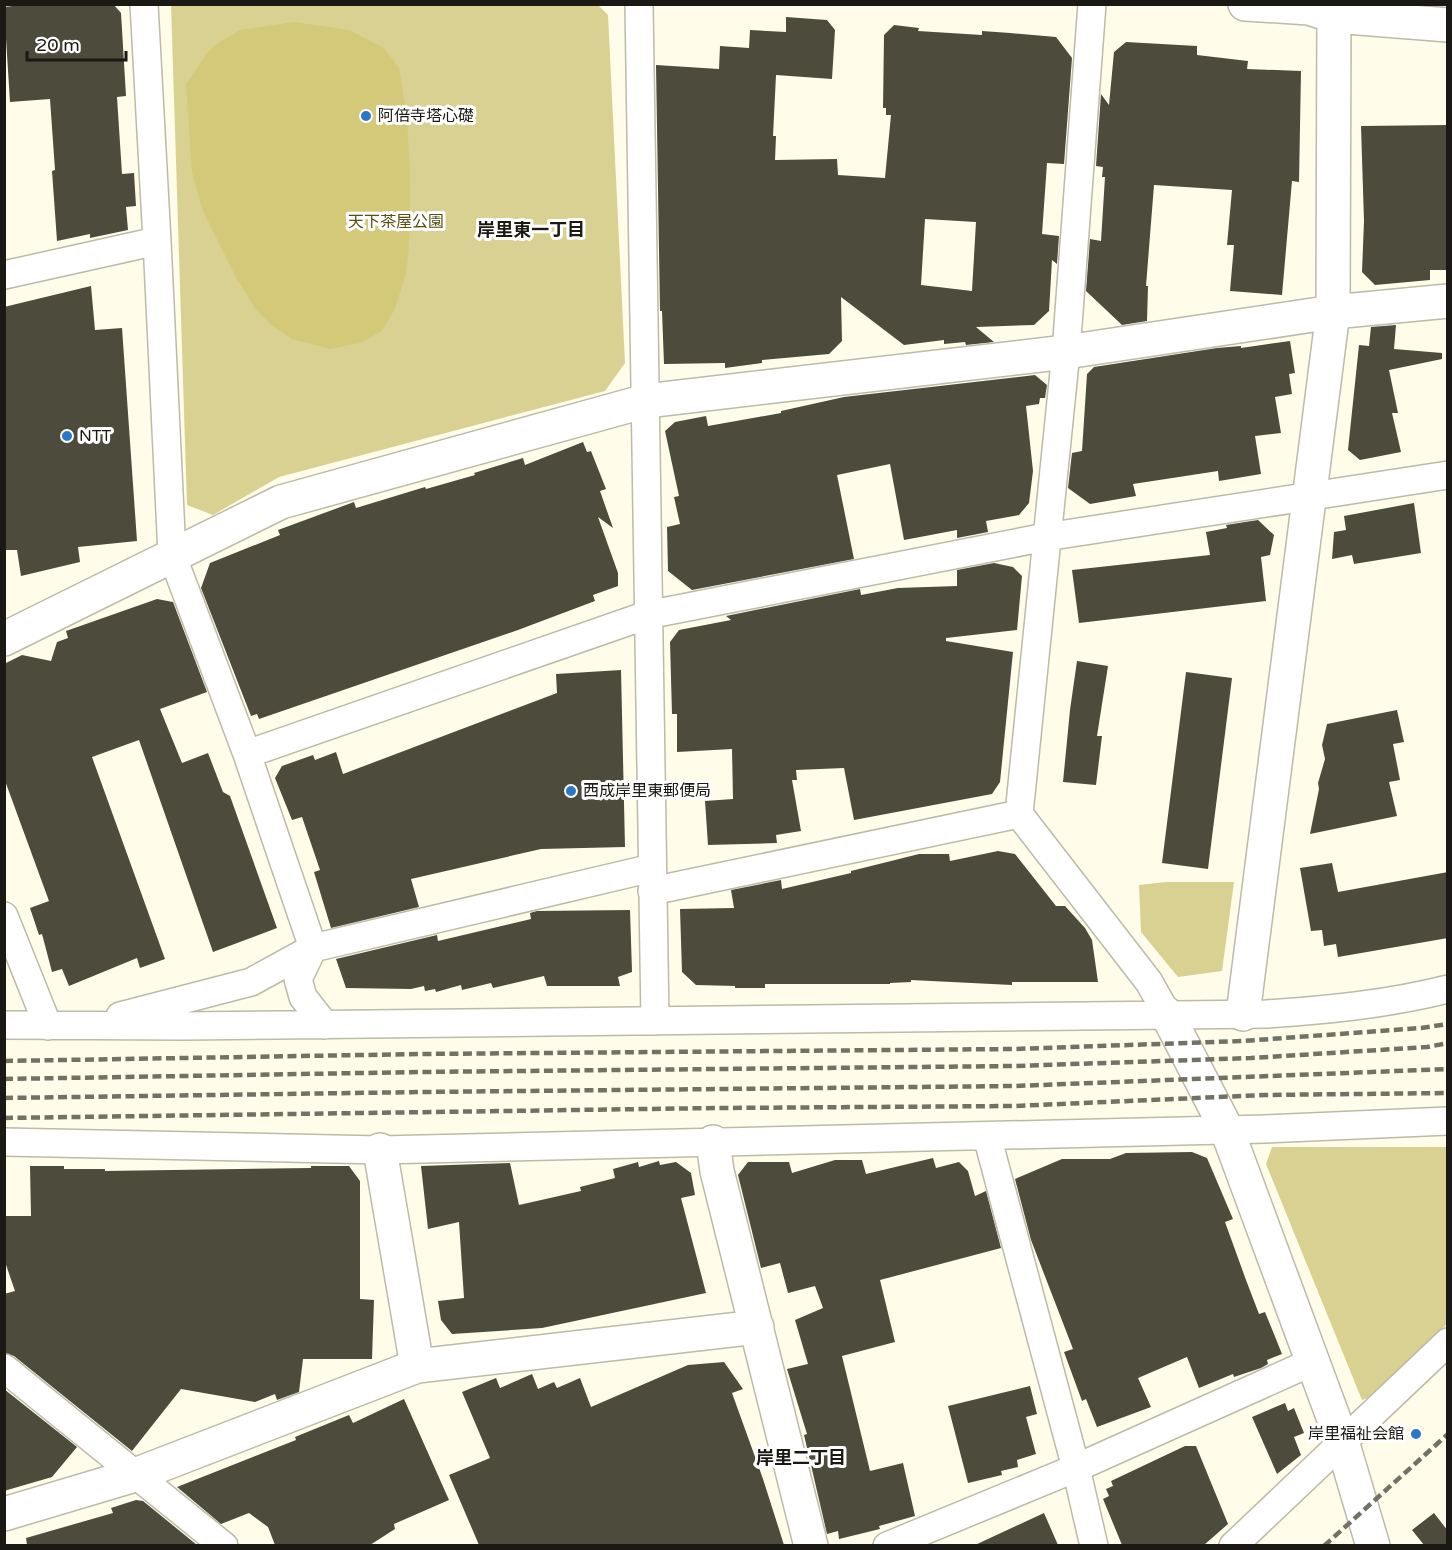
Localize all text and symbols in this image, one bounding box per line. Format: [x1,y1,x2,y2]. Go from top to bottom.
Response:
scale bar [27,24,126,62]
text: 20 m [36,34,80,56]
place label: 阿倍寺塔心礎 [378,106,474,126]
marker: 阿倍寺塔心礎 [359,109,373,123]
park label: 天下茶屋公園 [348,212,444,232]
district label: 岸里東一丁目 [477,219,585,241]
place label: NTT [79,426,112,446]
marker: NTT [60,429,74,443]
place label: 西成岸里東郵便局 [583,781,711,801]
marker: 西成岸里東郵便局 [564,784,578,798]
place label: 岸里福祉会館 [1308,1424,1404,1444]
marker: 岸里福祉会館 [1409,1427,1423,1441]
district label: 岸里二丁目 [756,1447,846,1469]

